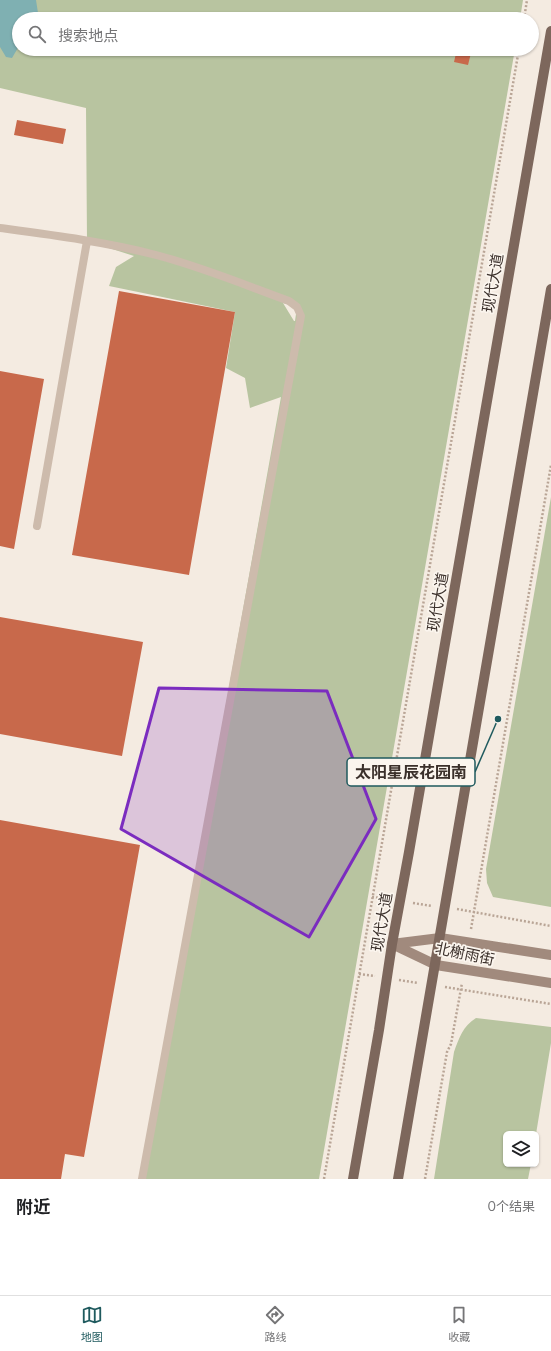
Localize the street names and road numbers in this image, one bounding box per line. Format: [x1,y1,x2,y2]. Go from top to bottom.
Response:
street label: 现代大道 [478,252,506,314]
street label: 现代大道 [423,571,451,633]
street label: 现代大道 [367,891,395,953]
street label: 北榭雨街 [434,938,496,968]

